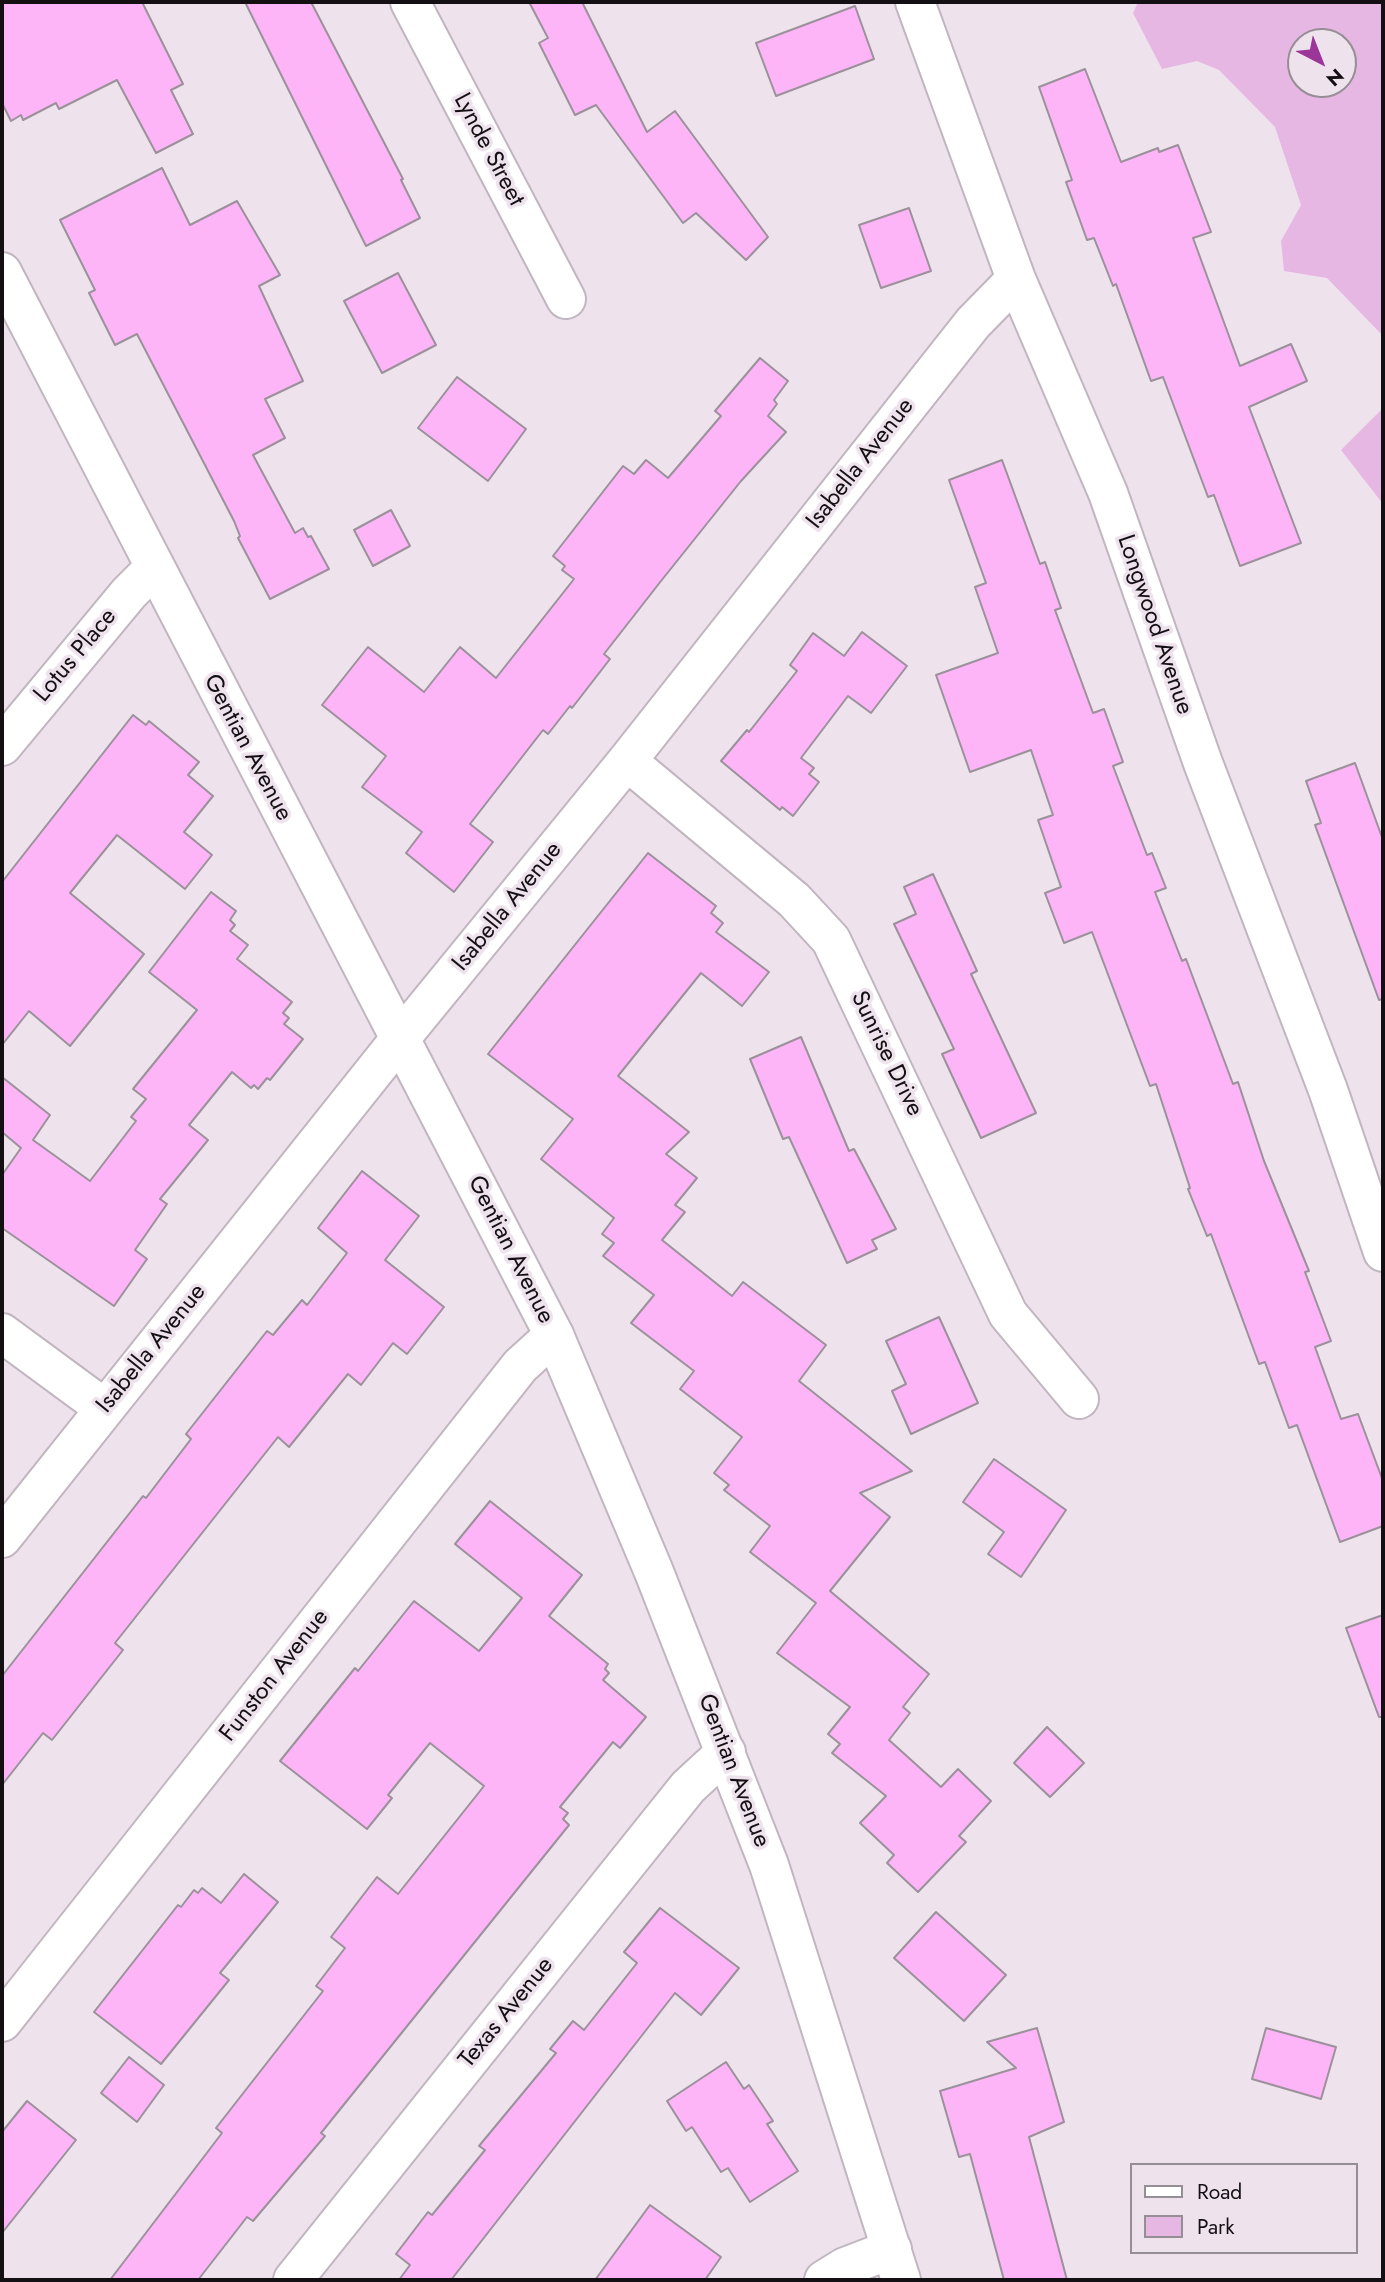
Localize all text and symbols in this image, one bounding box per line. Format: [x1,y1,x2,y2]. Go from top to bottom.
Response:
north arrow [1287,28,1357,98]
text: N [1320,62,1350,93]
street label: Lynde Street [446,89,530,211]
street label: Isabella Avenue [801,393,921,535]
street label: Longwood Avenue [1110,531,1198,719]
street label: Lotus Place [29,603,123,709]
street label: Gentian Avenue [196,670,298,826]
street label: Isabella Avenue [447,837,569,977]
street label: Sunrise Drive [843,987,929,1121]
street label: Gentian Avenue [460,1171,560,1329]
street label: Isabella Avenue [91,1279,213,1419]
street label: Funston Avenue [214,1604,336,1748]
street label: Gentian Avenue [691,1690,775,1852]
street label: Texas Avenue [454,1952,560,2074]
legend [1130,2163,1357,2254]
text: Road [1197,2177,1242,2207]
text: Park [1197,2212,1234,2242]

